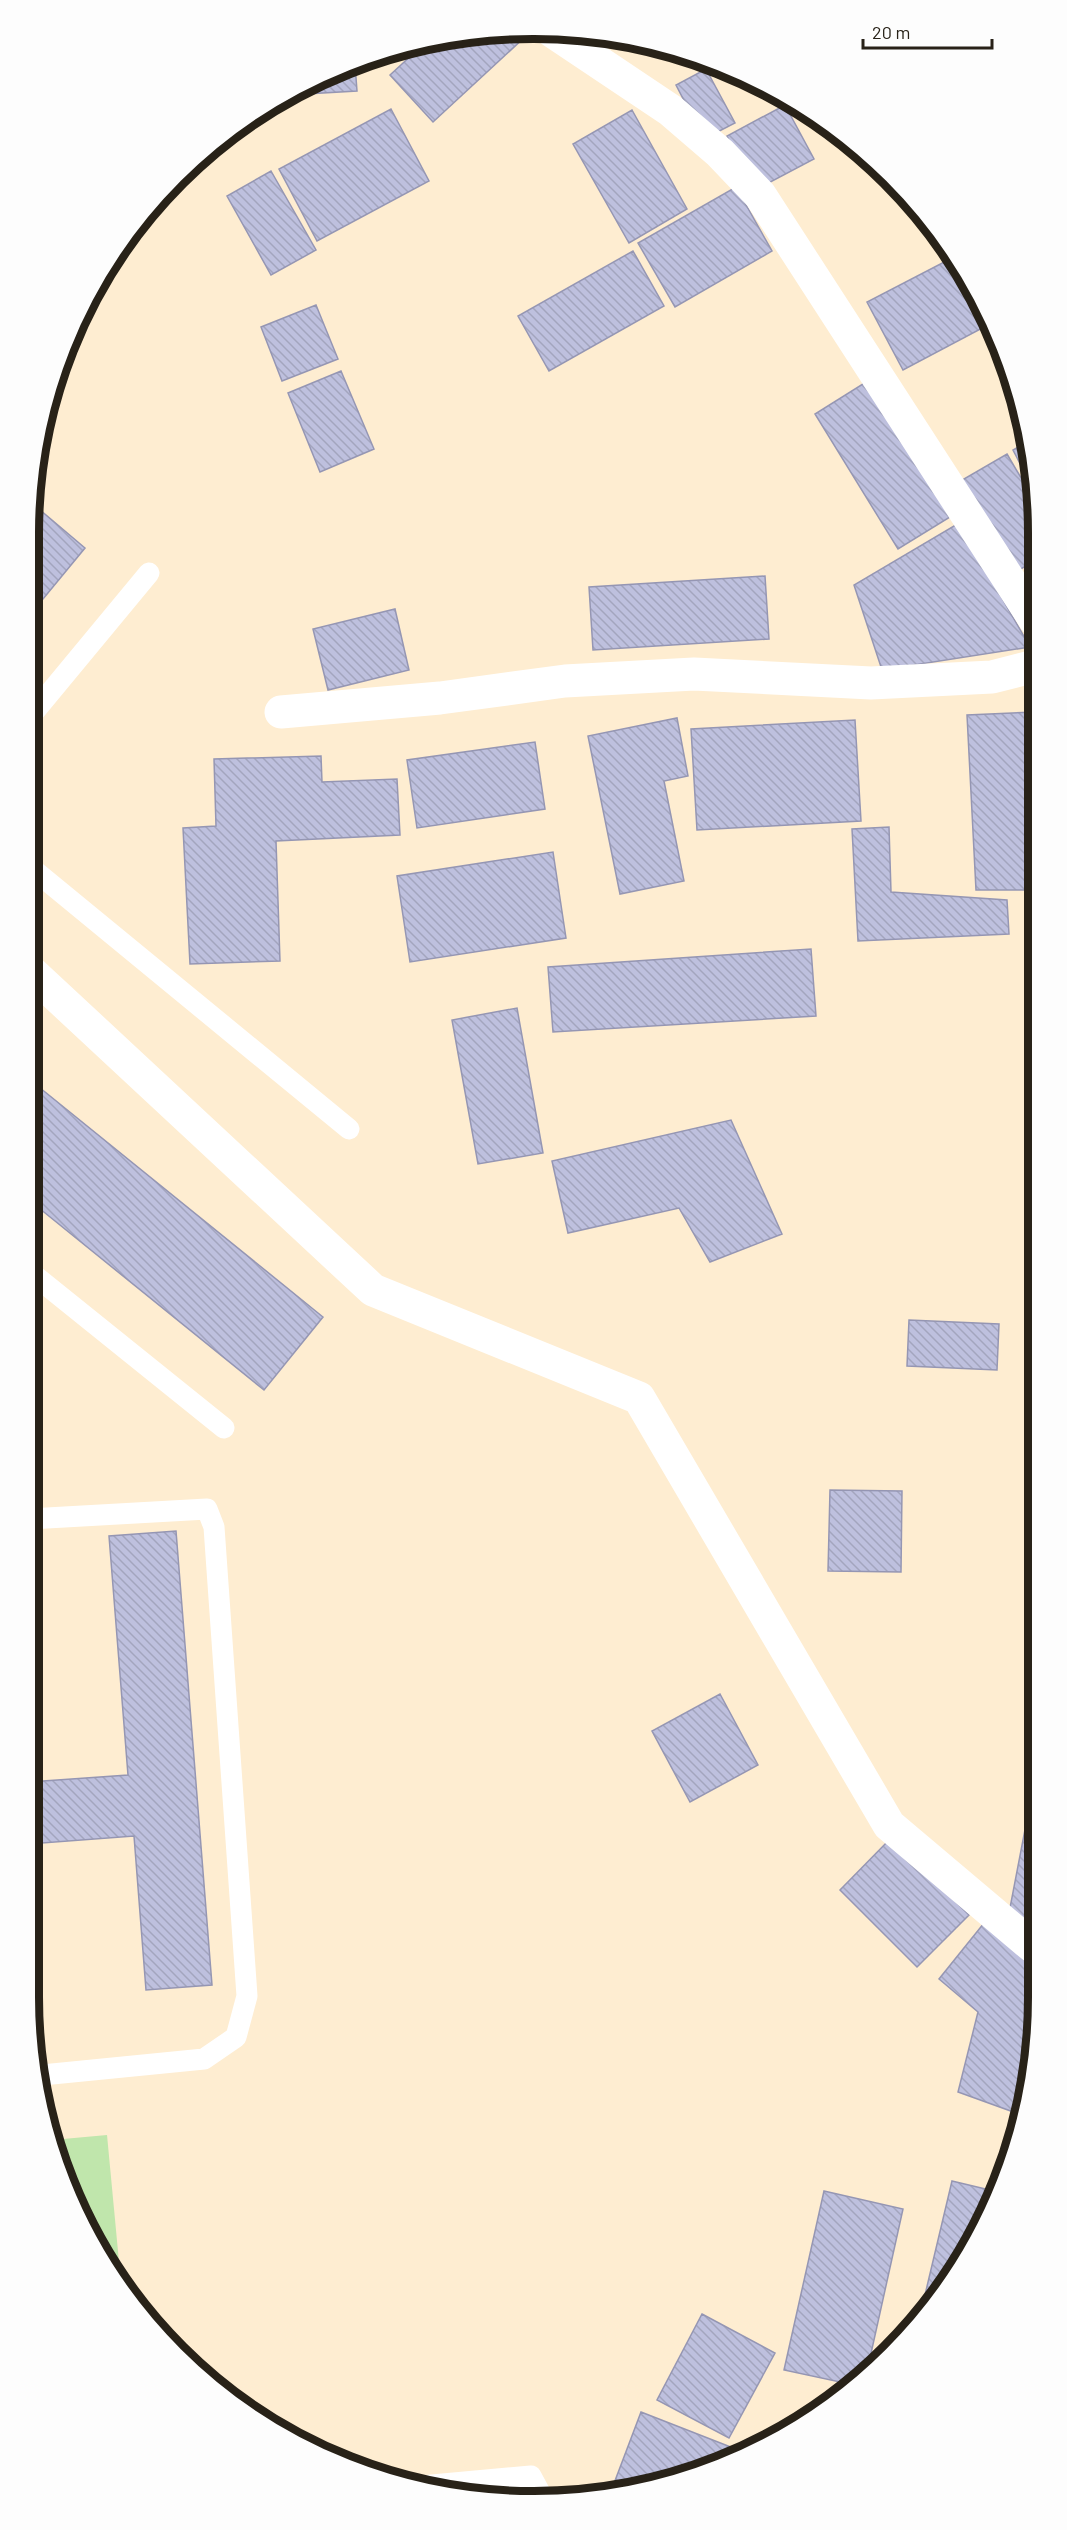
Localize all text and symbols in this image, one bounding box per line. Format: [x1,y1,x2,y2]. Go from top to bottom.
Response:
scale bar [863,12,992,50]
text: 20 m [872,21,910,43]

